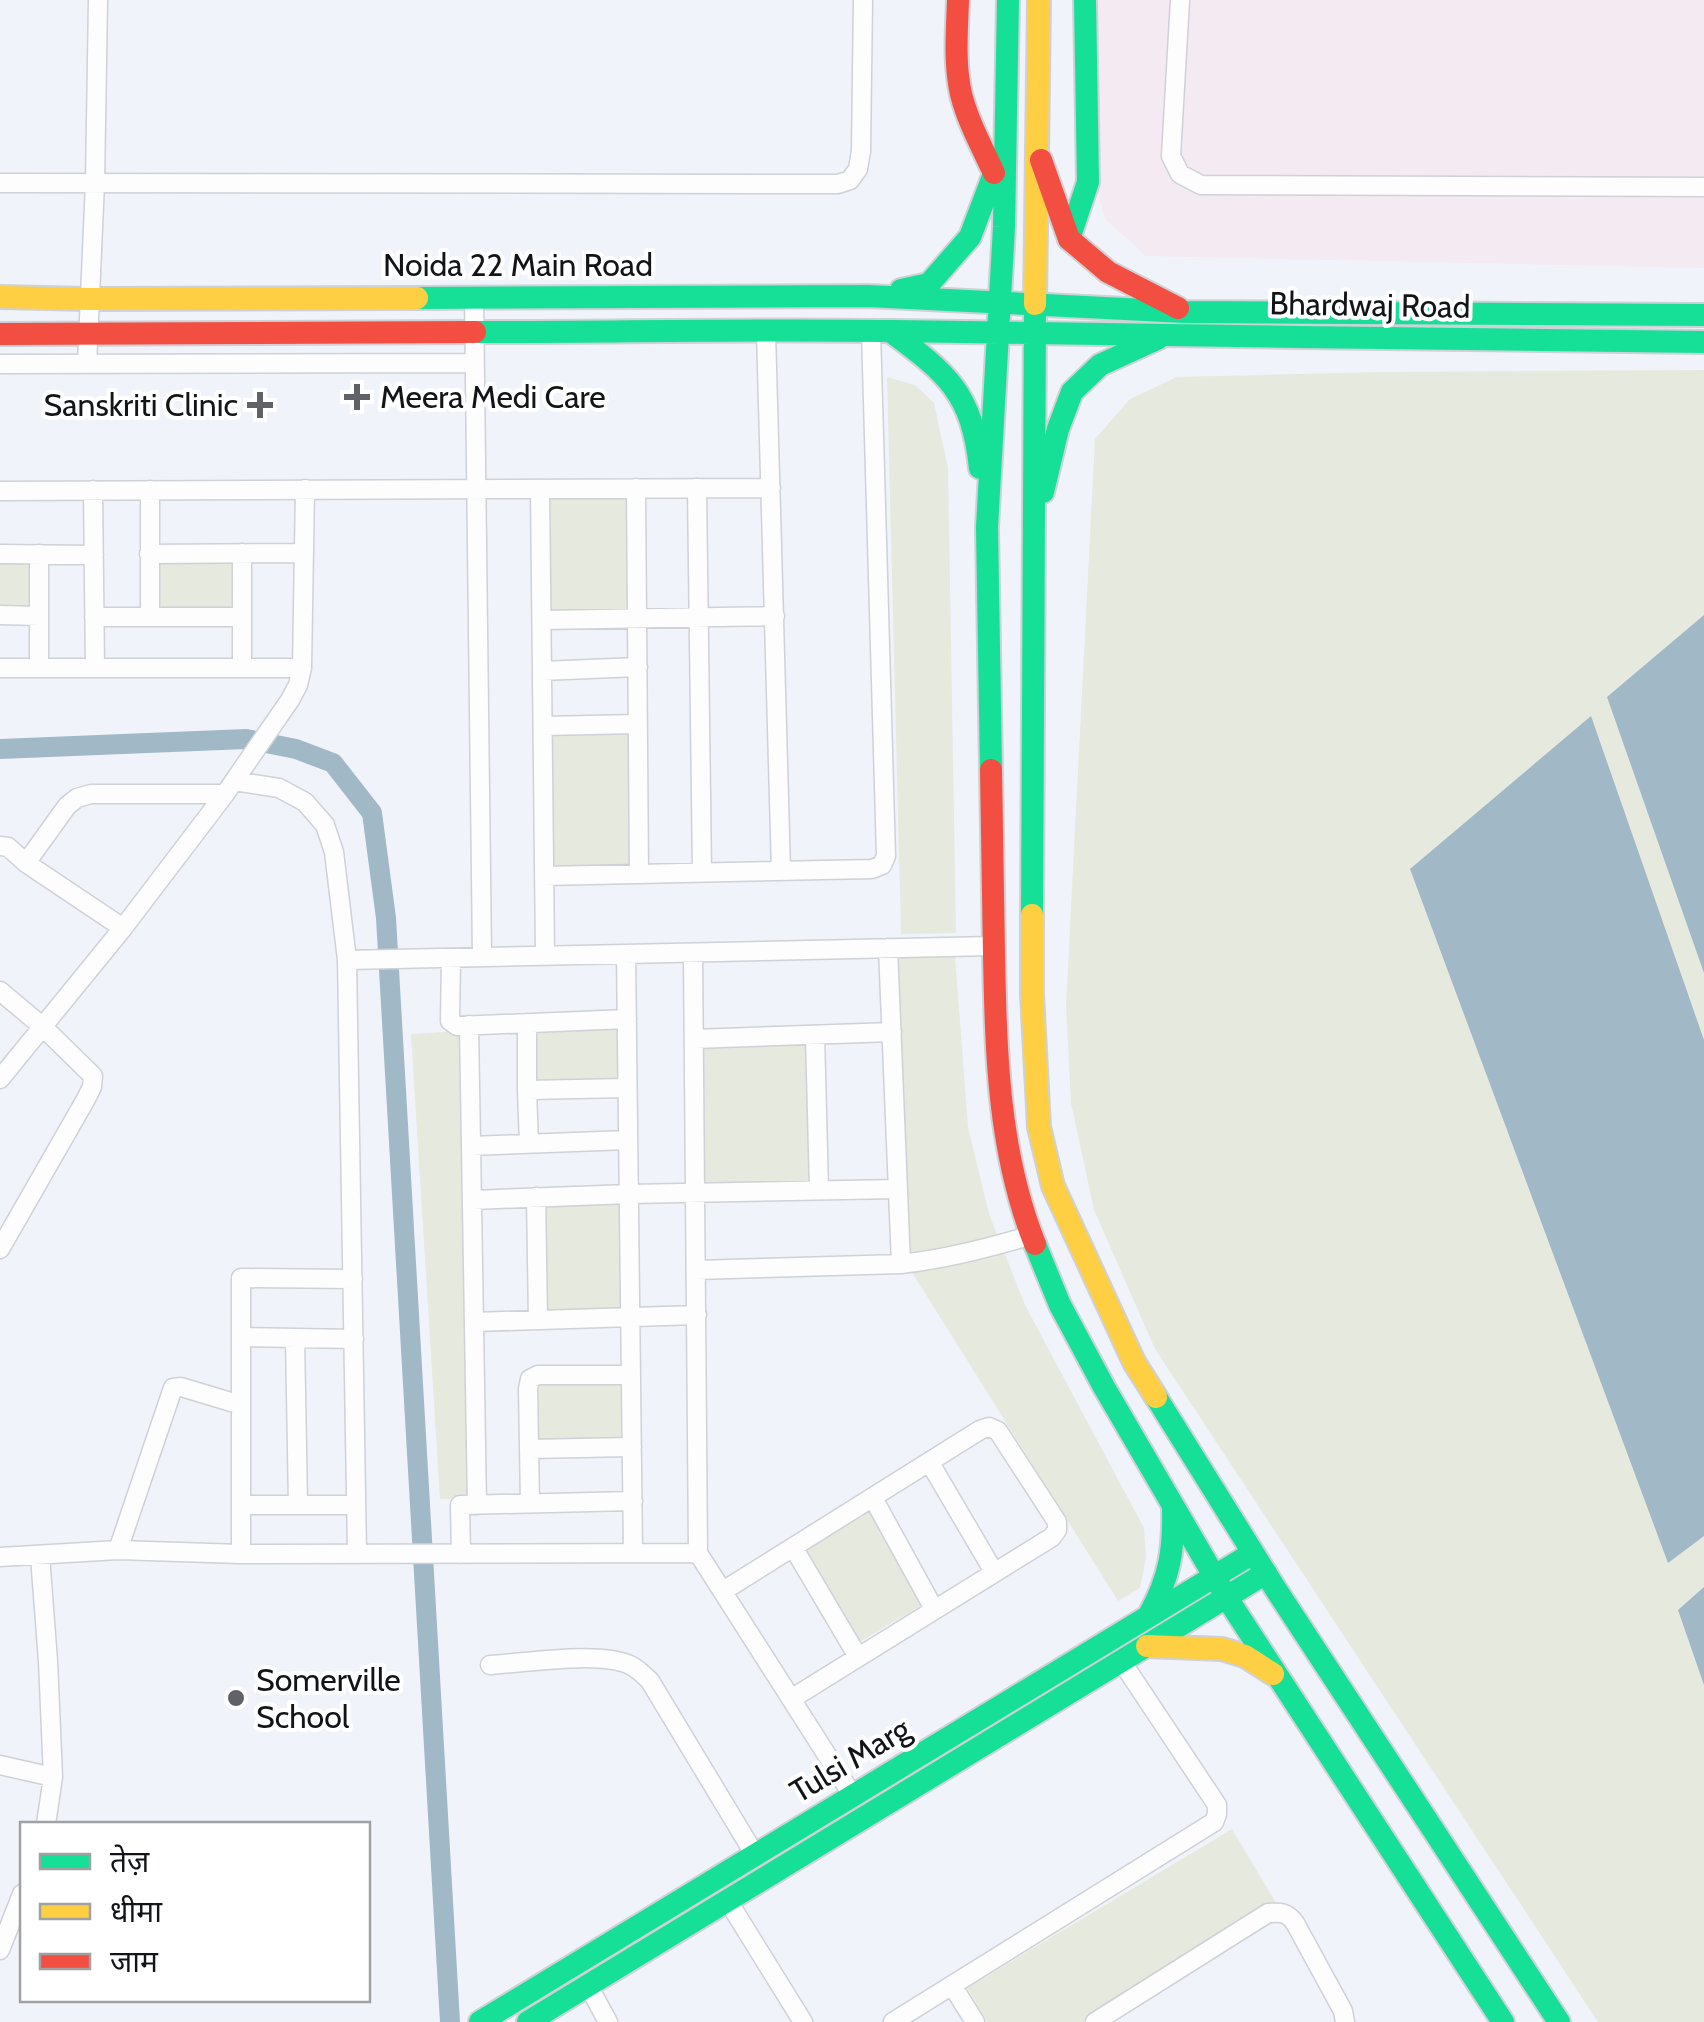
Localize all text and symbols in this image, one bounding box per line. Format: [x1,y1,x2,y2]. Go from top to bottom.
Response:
street label: Noida 22 Main Road [383,245,653,284]
street label: Bhardwaj Road [1269,283,1471,326]
place label: Meera Medi Care [380,377,606,416]
marker: Meera Medi Care [344,384,370,410]
place label: Sanskriti Clinic [44,385,238,424]
marker: Sanskriti Clinic [247,392,273,418]
place label: Somerville School [256,1660,401,1736]
marker: Somerville School [225,1687,247,1709]
street label: Tulsi Marg [783,1708,918,1810]
legend [20,1822,370,2002]
text: तेज़ [110,1843,150,1880]
text: धीमा [110,1893,163,1930]
text: जाम [110,1943,159,1980]

